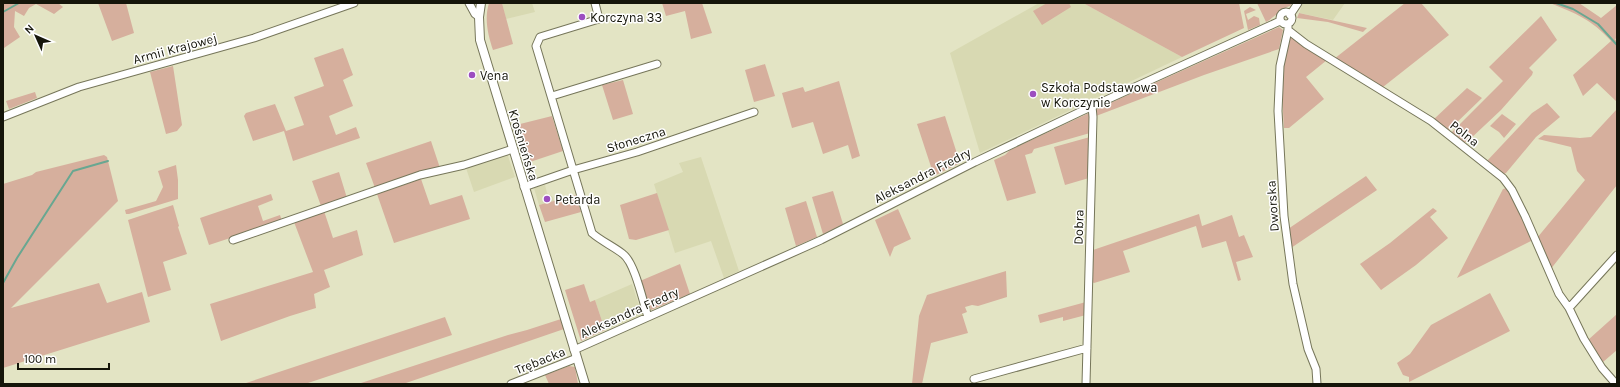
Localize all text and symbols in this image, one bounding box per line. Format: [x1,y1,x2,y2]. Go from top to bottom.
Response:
place label: Korczyna 33 [590,10,662,25]
marker: Korczyna 33 [577,12,587,22]
north arrow [16,16,56,56]
text: N [22,22,37,37]
street label: Armii Krajowej [132,30,219,67]
place label: Vena [480,68,509,83]
marker: Vena [467,70,477,80]
place label: Szkoła Podstawowa w Korczynie [1041,80,1157,110]
marker: Szkoła Podstawowa w Korczynie [1028,89,1038,99]
street label: Krośnieńska [506,108,542,183]
street label: Polna [1447,117,1482,149]
street label: Słoneczna [605,123,668,156]
street label: Aleksandra Fredry [871,145,973,206]
street label: Dworska [1263,180,1282,232]
place label: Petarda [555,192,600,207]
marker: Petarda [542,194,552,204]
street label: Dobra [1070,209,1087,245]
street label: Aleksandra Fredry [578,284,681,341]
street label: Trębacka [513,344,568,377]
scale bar [18,345,109,371]
text: 100 m [24,352,56,366]

